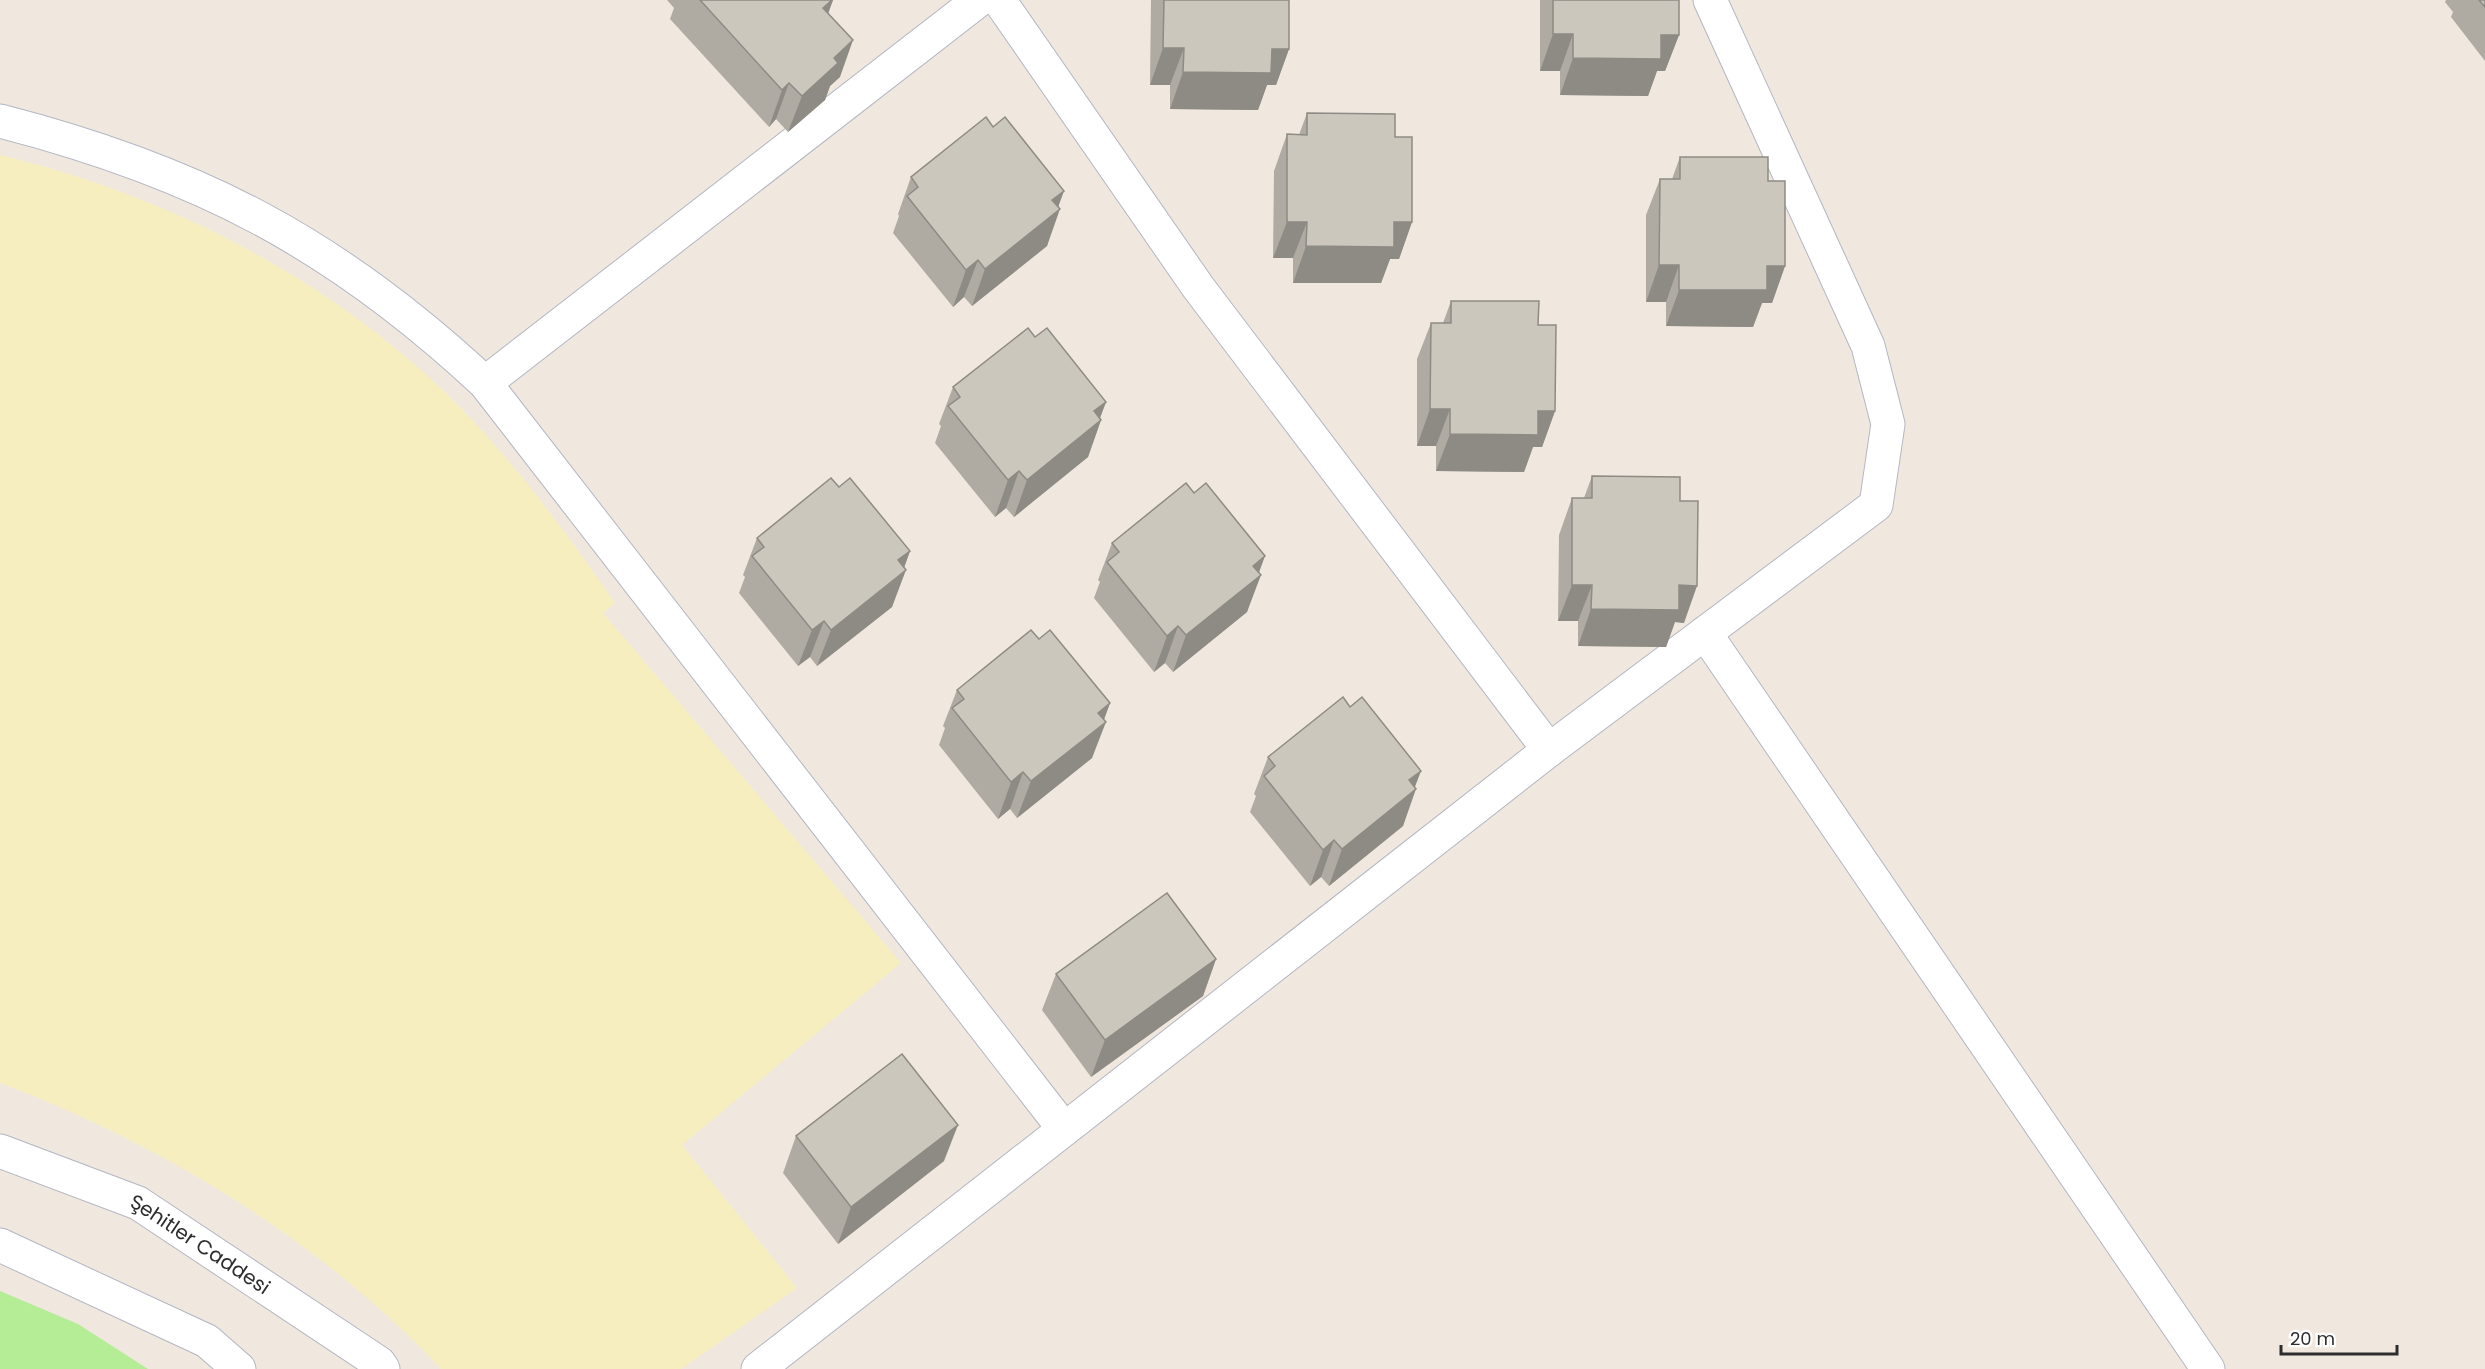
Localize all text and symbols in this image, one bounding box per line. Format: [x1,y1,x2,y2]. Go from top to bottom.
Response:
street label: Şehitler Caddesi [126,1187,276,1301]
scale bar [2281,1318,2396,1356]
text: 20 m [2290,1326,2335,1351]

